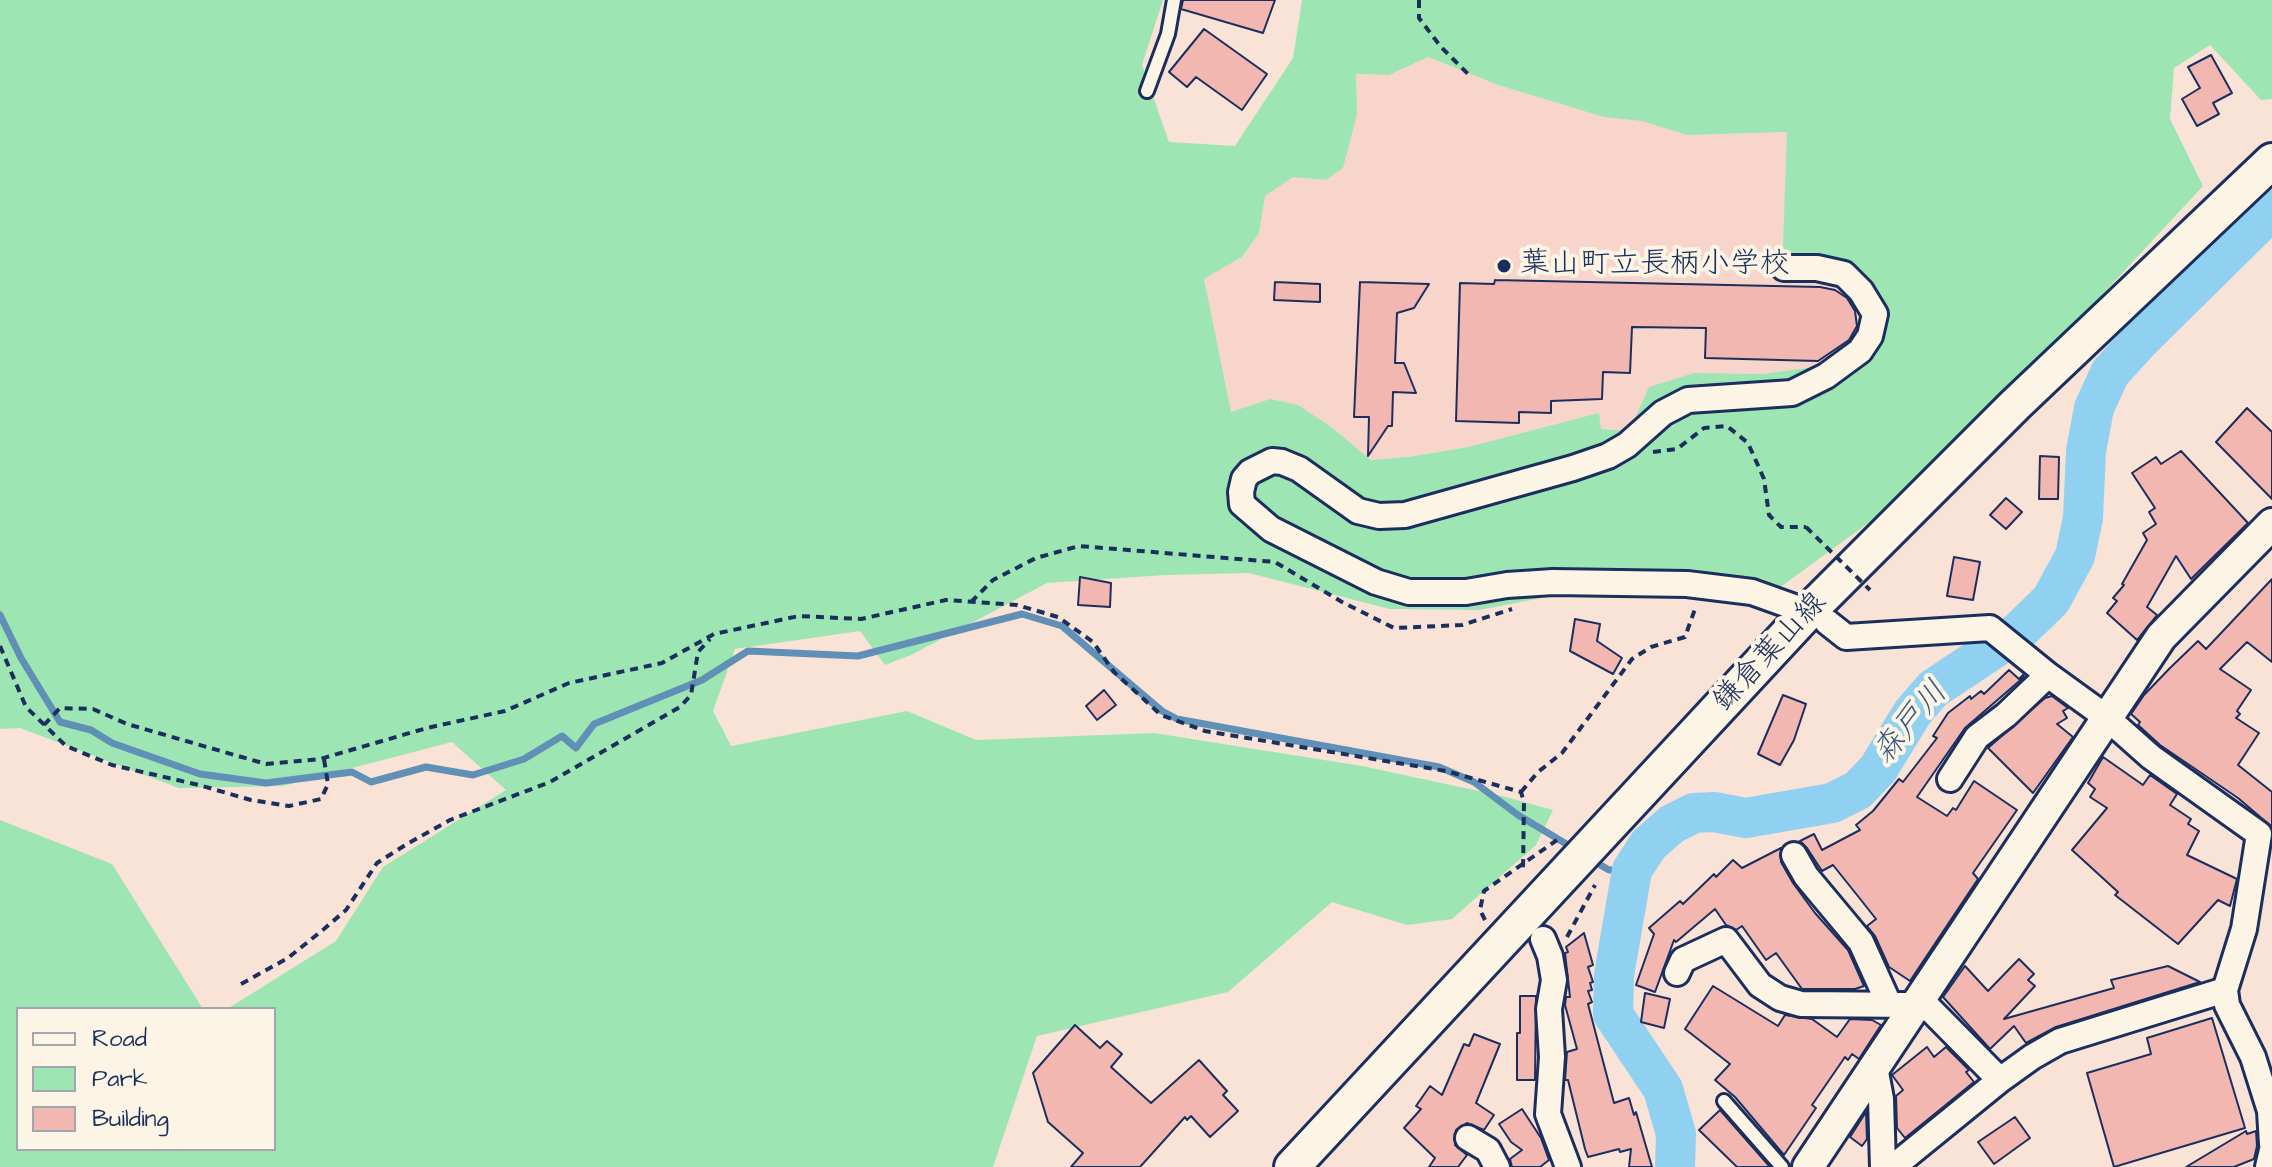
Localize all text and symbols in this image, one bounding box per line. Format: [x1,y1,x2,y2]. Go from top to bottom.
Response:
place label: 葉山町立長柄小学校 [1520,248,1790,284]
marker: 葉山町立長柄小学校 [1495,257,1513,275]
street label: 鎌倉葉山線 [1707,586,1835,720]
water label: 森戸川 [1866,675,1958,773]
legend [16,1007,276,1151]
text: Road [92,1022,147,1056]
text: Park [92,1062,148,1096]
text: Building [92,1102,169,1136]

